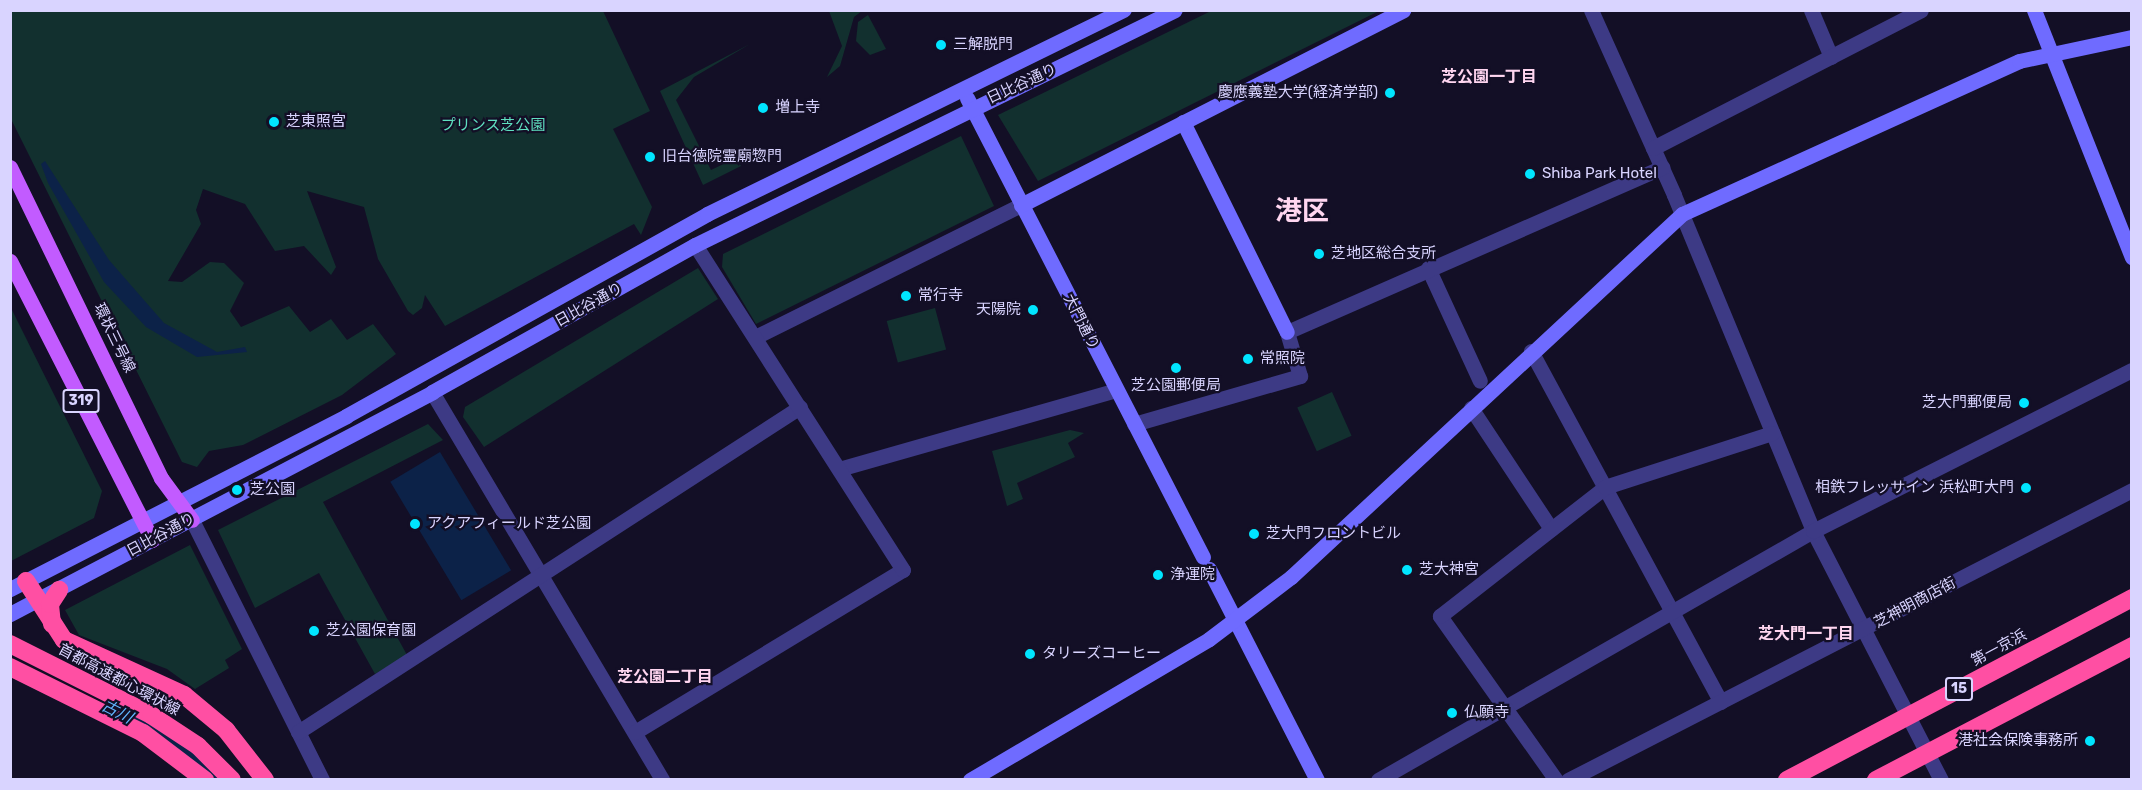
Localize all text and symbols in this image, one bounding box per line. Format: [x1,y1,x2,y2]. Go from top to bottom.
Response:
place label: 三解脱門 [953,36,1013,54]
marker: 三解脱門 [934,38,948,52]
street label: 日比谷通り [984,60,1060,108]
district label: 芝公園一丁目 [1441,67,1537,87]
place label: 慶應義塾大学(経済学部) [1218,84,1378,102]
marker: 慶應義塾大学(経済学部) [1383,86,1397,100]
place label: 増上寺 [775,99,820,117]
marker: 増上寺 [756,101,770,115]
place label: 芝東照宮 [286,113,346,131]
marker: 芝東照宮 [267,115,281,129]
park label: プリンス芝公園 [441,117,545,135]
place label: 旧台徳院霊廟惣門 [662,148,782,166]
marker: 旧台徳院霊廟惣門 [643,150,657,164]
place label: Shiba Park Hotel [1542,165,1657,183]
marker: Shiba Park Hotel [1523,167,1537,181]
district label: 港区 [1275,196,1329,228]
place label: 芝地区総合支所 [1331,245,1436,263]
marker: 芝地区総合支所 [1312,247,1326,261]
street label: 日比谷通り [552,279,626,331]
place label: 常行寺 [918,287,963,305]
marker: 常行寺 [899,289,913,303]
street label: 大門通り [1059,291,1103,353]
street label: 環状三号線 [89,300,139,376]
place label: 天陽院 [976,301,1021,319]
marker: 天陽院 [1026,303,1040,317]
place label: 常照院 [1260,350,1305,368]
marker: 常照院 [1241,352,1255,366]
marker: 芝公園郵便局 [1169,361,1183,375]
place label: 芝公園郵便局 [1131,377,1221,395]
road number: 319 [62,390,100,412]
place label: 芝大門郵便局 [1922,394,2012,412]
marker: 芝大門郵便局 [2017,396,2031,410]
place label: 相鉄フレッサイン 浜松町大門 [1815,479,2014,497]
marker: 芝公園 [228,481,246,499]
place label: 芝公園 [250,481,295,499]
marker: 相鉄フレッサイン 浜松町大門 [2019,481,2033,495]
street label: 日比谷通り [124,509,198,561]
place label: アクアフィールド芝公園 [427,515,592,533]
marker: アクアフィールド芝公園 [408,517,422,531]
place label: 芝大門フロントビル [1266,525,1401,543]
marker: 芝大門フロントビル [1247,527,1261,541]
place label: 芝大神宮 [1419,561,1479,579]
marker: 芝大神宮 [1400,563,1414,577]
place label: 浄運院 [1170,566,1215,584]
marker: 浄運院 [1151,568,1165,582]
street label: 芝神明商店街 [1871,574,1959,632]
place label: 芝公園保育園 [326,622,416,640]
marker: 芝公園保育園 [307,624,321,638]
district label: 芝大門一丁目 [1758,624,1854,644]
street label: 第一京浜 [1968,626,2030,670]
street label: 首都高速都心環状線 [55,640,183,720]
place label: タリーズコーヒー [1042,645,1162,663]
marker: タリーズコーヒー [1023,647,1037,661]
district label: 芝公園二丁目 [617,667,713,687]
road number: 15 [1944,678,1974,700]
water label: 古川 [98,696,136,728]
place label: 仏願寺 [1464,704,1509,722]
marker: 仏願寺 [1445,706,1459,720]
place label: 港社会保険事務所 [1958,732,2078,750]
marker: 港社会保険事務所 [2083,734,2097,748]

